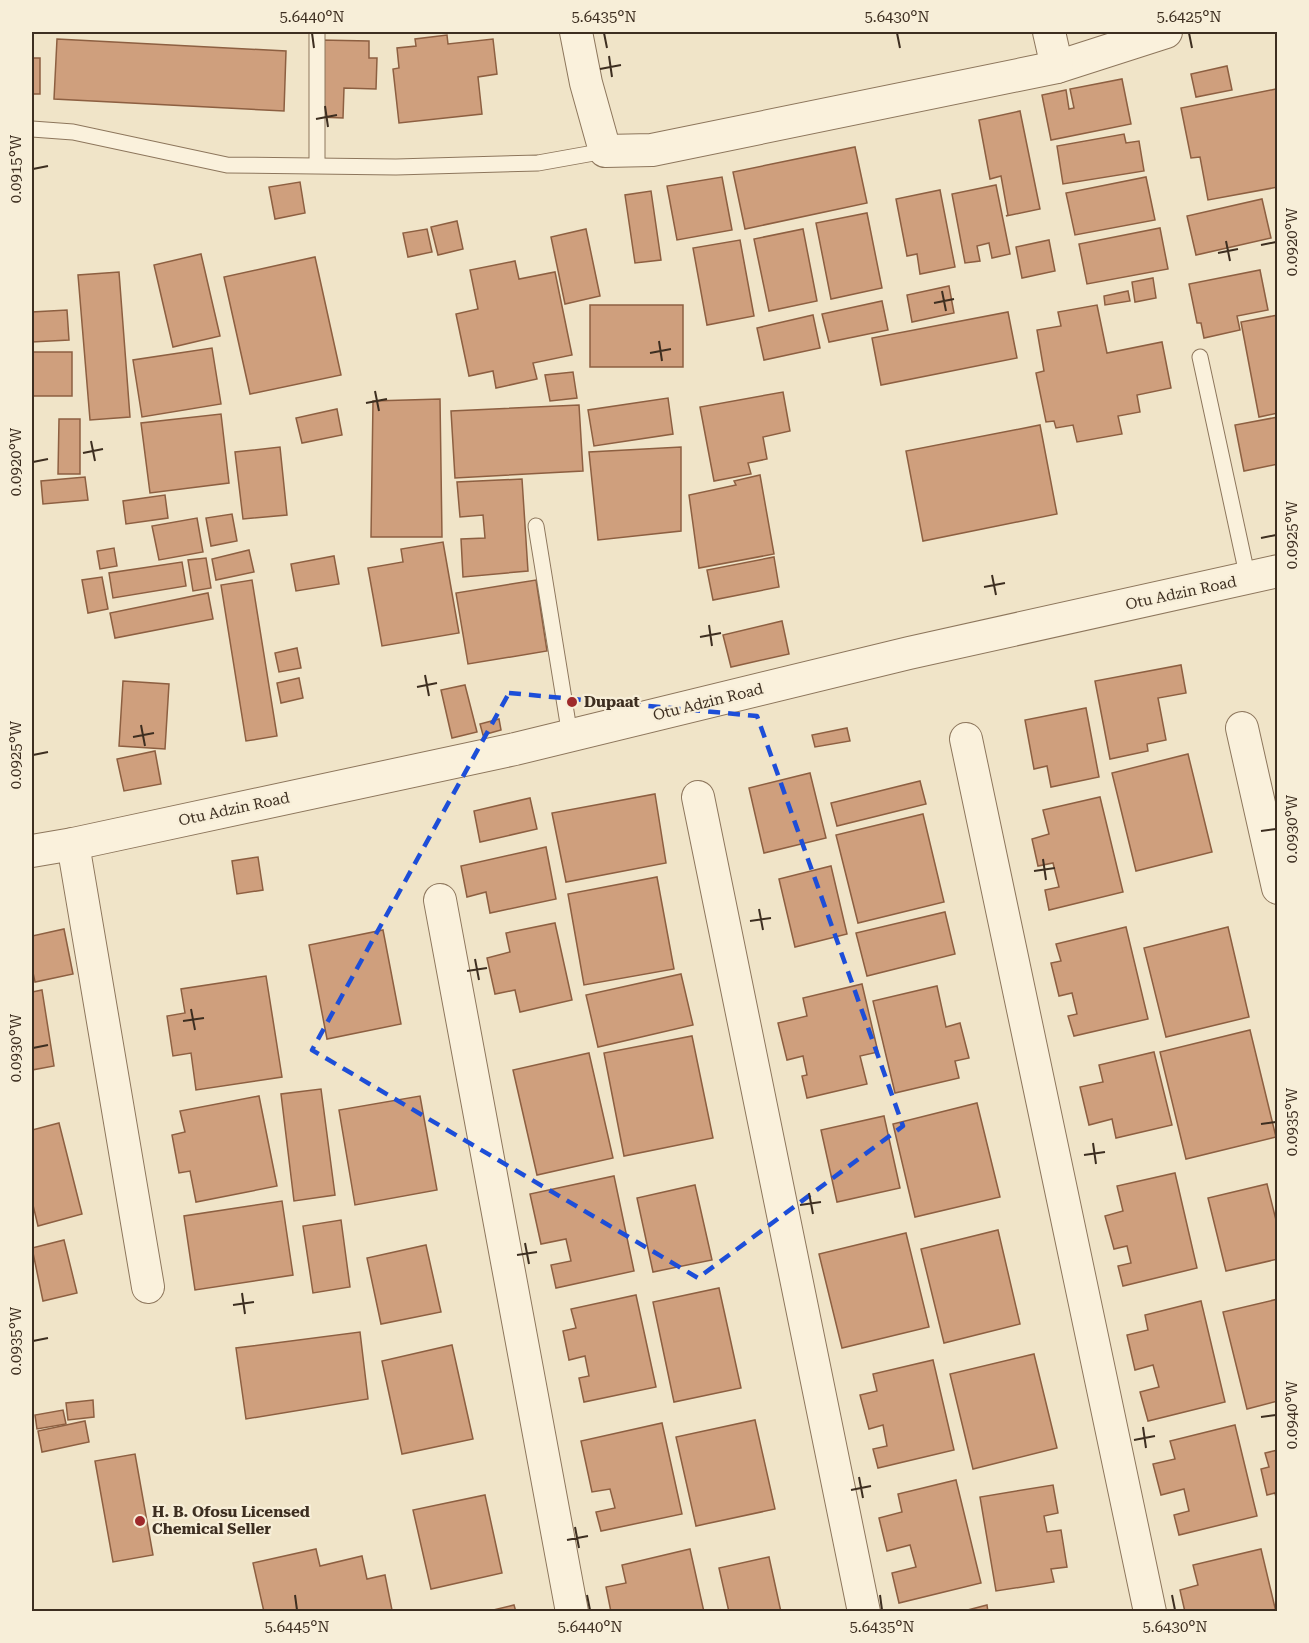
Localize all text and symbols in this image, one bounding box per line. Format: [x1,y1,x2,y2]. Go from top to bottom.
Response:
text: 5.6440°N [279,8,345,26]
text: 5.6435°N [571,8,637,26]
text: 5.6430°N [864,8,930,26]
text: 5.6425°N [1156,8,1222,26]
text: 0.0915°W [7,134,25,203]
text: 0.0920°W [1283,207,1301,276]
text: 0.0920°W [7,427,25,496]
text: 0.0925°W [1283,500,1301,569]
street label: Otu Adzin Road [1124,572,1239,614]
street label: Otu Adzin Road [651,680,765,724]
place label: Dupaat [584,693,640,711]
marker: Dupaat [565,695,579,709]
text: 0.0925°W [7,720,25,789]
street label: Otu Adzin Road [177,788,292,830]
text: 0.0930°W [1283,794,1301,863]
text: 0.0930°W [7,1013,25,1082]
text: 0.0935°W [1283,1087,1301,1156]
text: 0.0935°W [7,1306,25,1375]
text: 0.0940°W [1283,1380,1301,1449]
place label: H. B. Ofosu Licensed Chemical Seller [152,1503,310,1538]
marker: H. B. Ofosu Licensed Chemical Seller [133,1514,147,1528]
text: 5.6445°N [264,1618,330,1636]
text: 5.6440°N [557,1618,623,1636]
text: 5.6435°N [849,1618,915,1636]
text: 5.6430°N [1142,1618,1208,1636]

